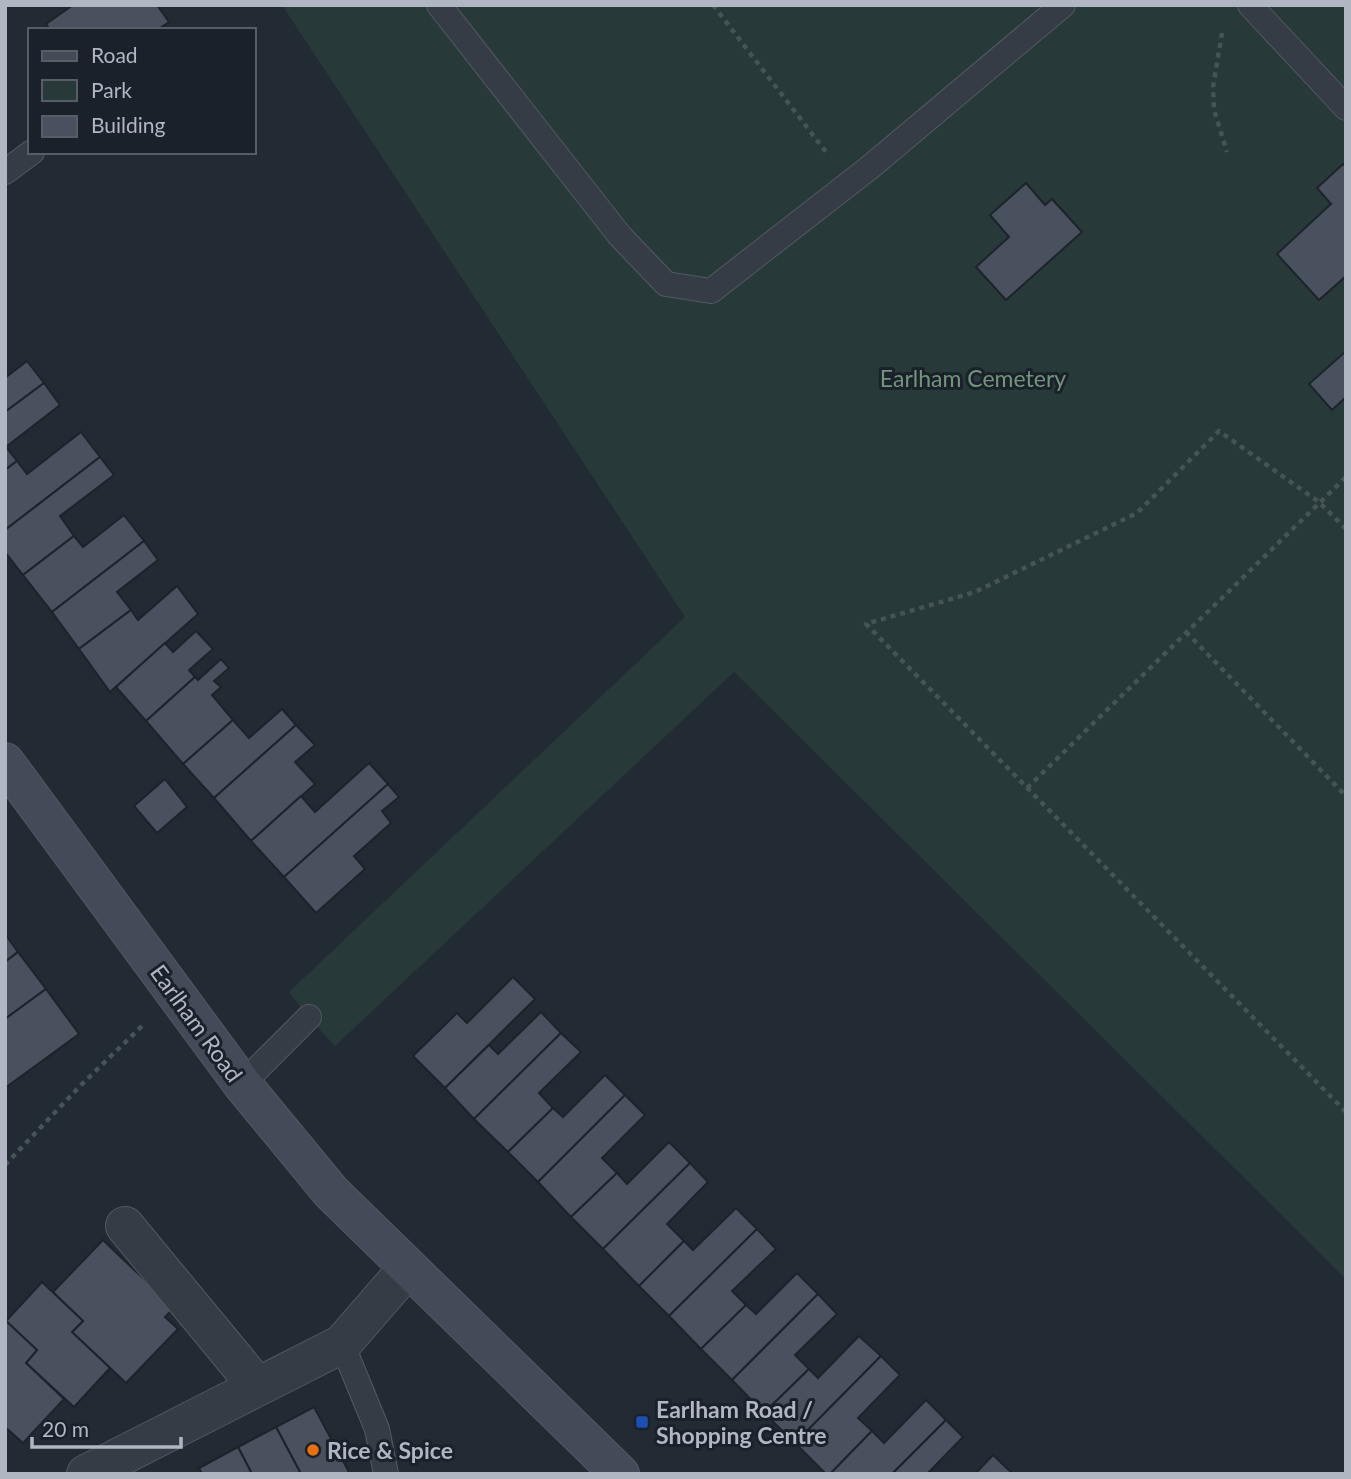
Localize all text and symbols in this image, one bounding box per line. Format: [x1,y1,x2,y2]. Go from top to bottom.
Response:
legend [28,28,256,154]
text: Road [91,42,138,67]
text: Park [91,77,132,102]
text: Building [91,112,166,137]
park label: Earlham Cemetery [880,364,1066,392]
street label: Earlham Road [145,959,249,1087]
place label: Earlham Road / Shopping Centre [656,1395,826,1449]
scale bar [32,1406,180,1450]
marker: Earlham Road / Shopping Centre [634,1414,650,1430]
text: 20 m [42,1416,89,1441]
place label: Rice & Spice [327,1436,453,1464]
marker: Rice & Spice [305,1442,321,1458]

